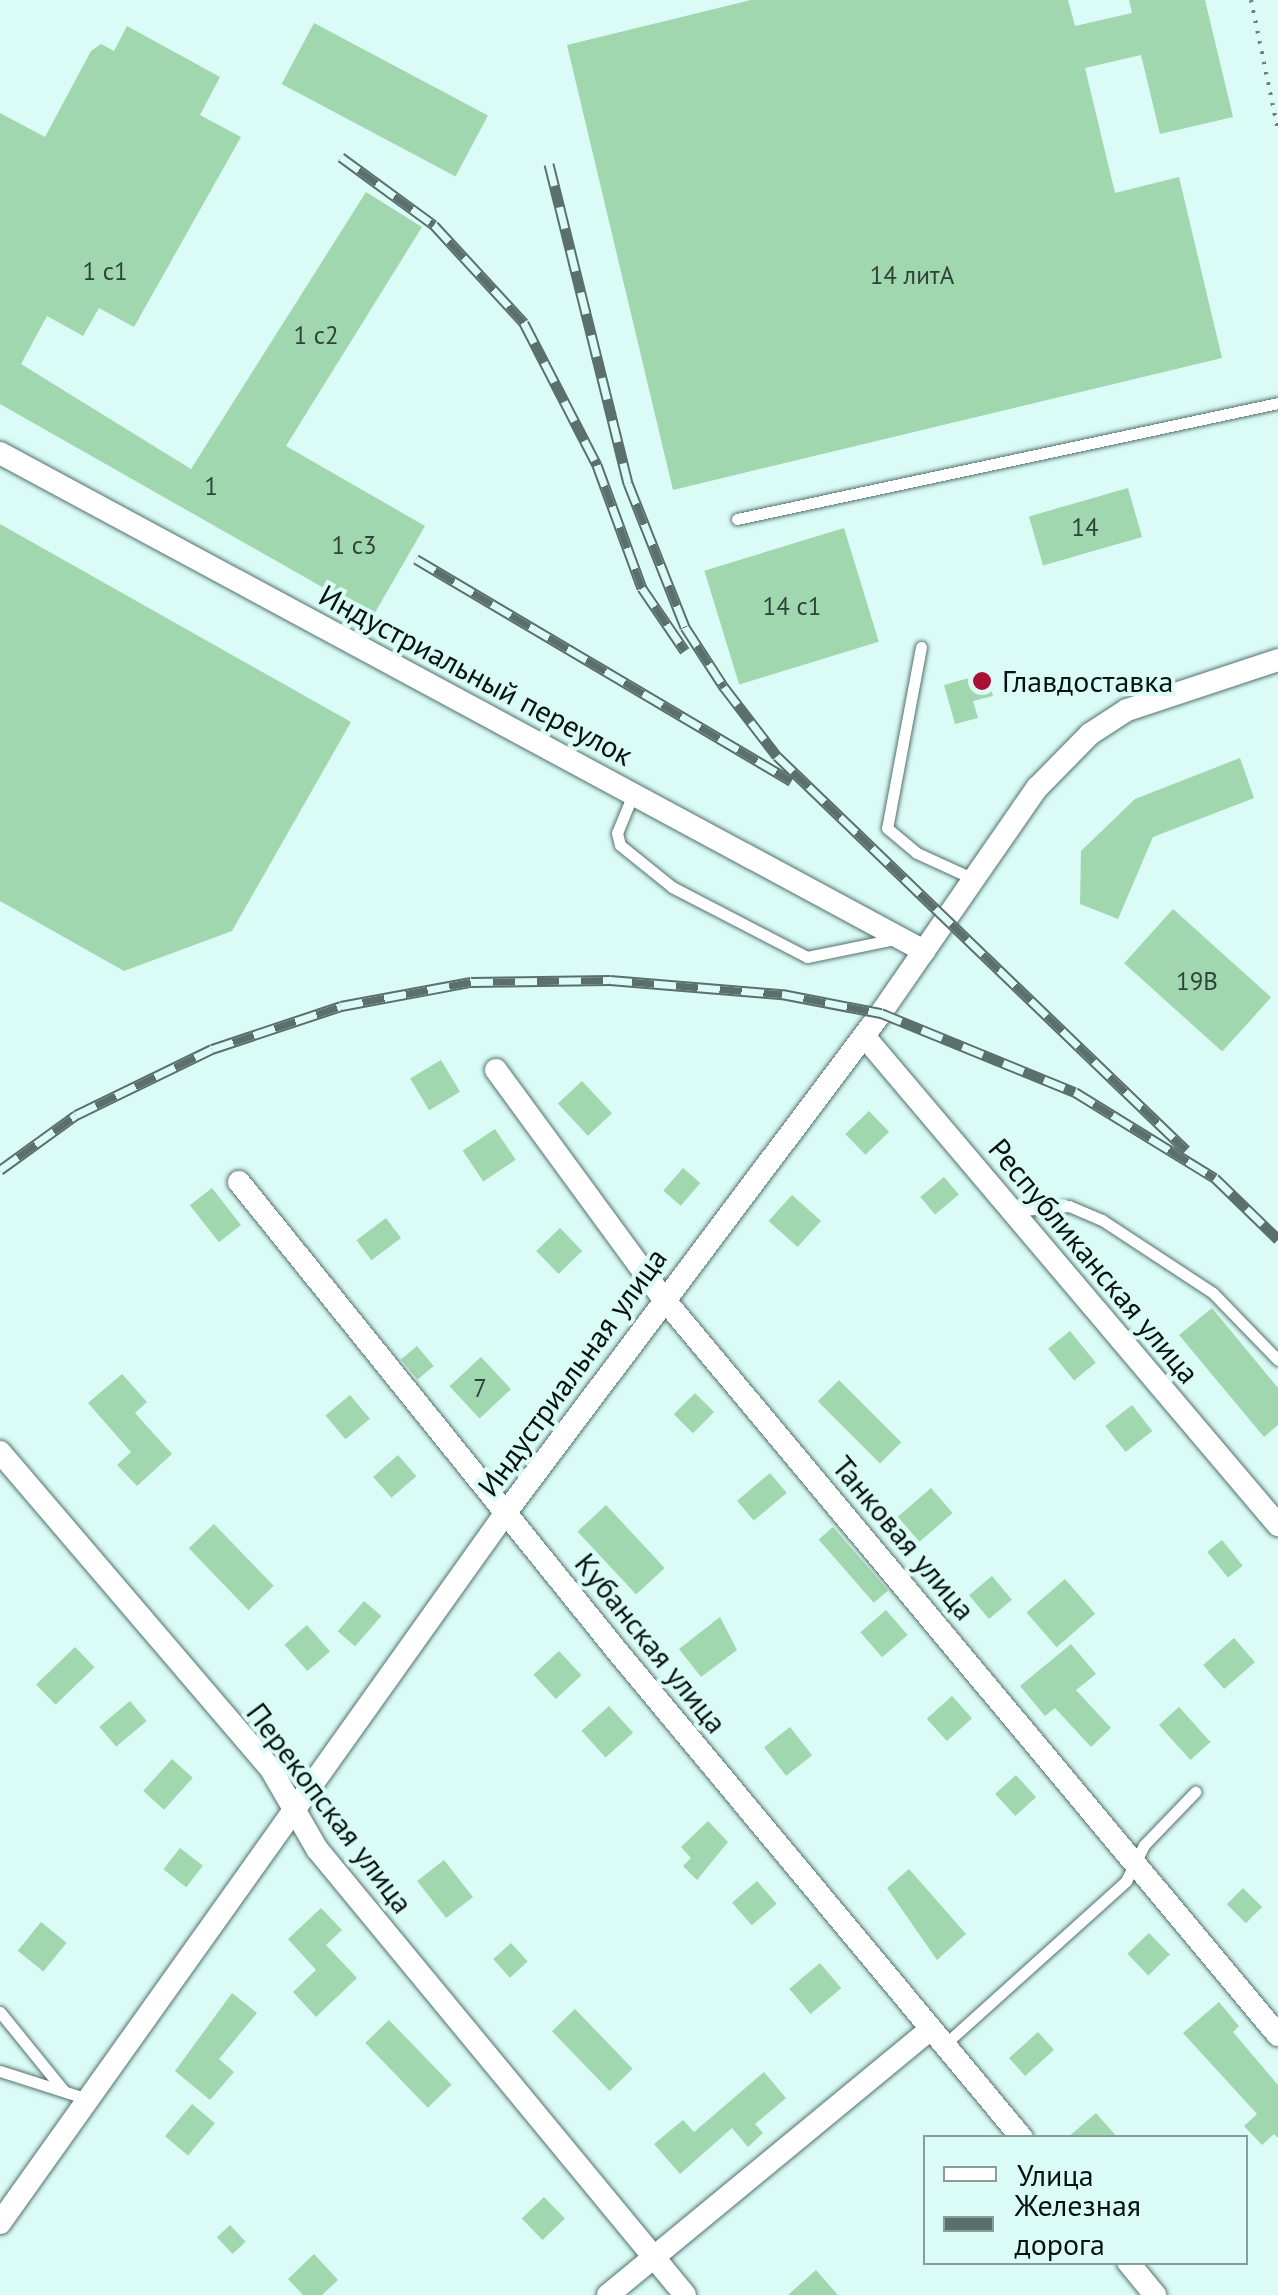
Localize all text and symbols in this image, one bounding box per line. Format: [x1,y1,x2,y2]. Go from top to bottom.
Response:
house number: 1 с1 [82,256,128,286]
house number: 14 литА [870,260,954,290]
house number: 1 с2 [293,320,339,350]
house number: 1 [204,471,218,501]
house number: 14 [1071,512,1099,542]
house number: 1 с3 [331,530,377,560]
street label: Индустриальный переулок [313,577,639,773]
house number: 14 с1 [763,591,821,621]
place label: Главдоставка [1002,663,1173,699]
marker: Главдоставка [971,670,993,692]
house number: 19В [1176,966,1218,996]
street label: Республиканская улица [981,1131,1207,1391]
street label: Индустриальная улица [470,1241,674,1503]
house number: 7 [473,1373,487,1403]
street label: Танковая улица [825,1449,983,1627]
street label: Кубанская улица [568,1546,734,1740]
street label: Перекопская улица [239,1696,421,1920]
legend [923,2135,1248,2265]
text: Улица [1017,2155,1094,2194]
text: Железная дорога [1014,2185,1141,2263]

